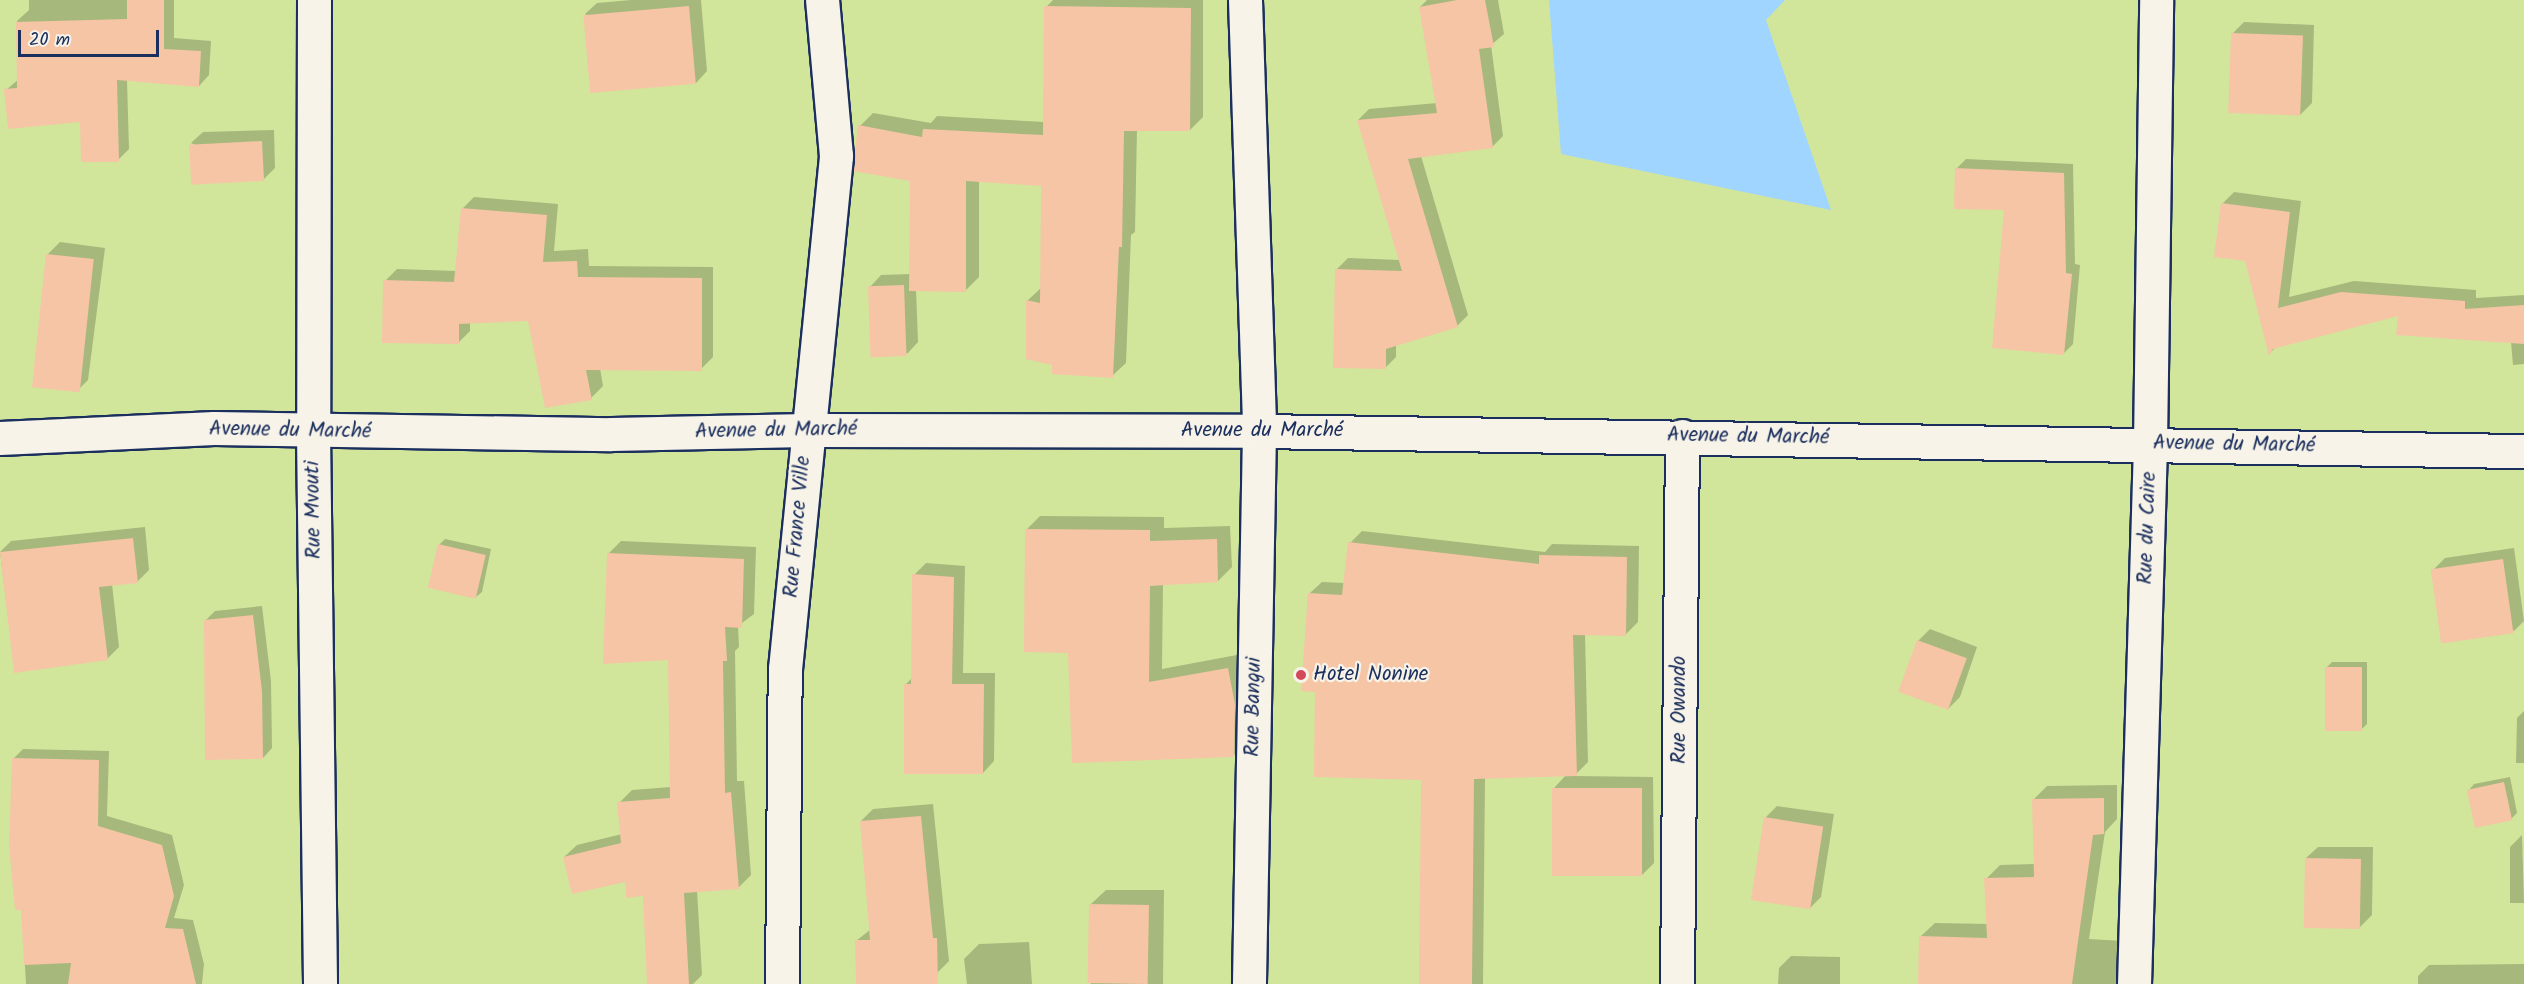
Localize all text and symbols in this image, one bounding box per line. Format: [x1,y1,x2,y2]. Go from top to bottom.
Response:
scale bar [21,18,162,56]
text: 20 m [29,26,70,55]
street label: Avenue du Marché [209,417,371,445]
street label: Avenue du Marché [695,417,857,445]
street label: Avenue du Marché [1181,418,1343,444]
street label: Avenue du Marché [1667,423,1829,451]
street label: Avenue du Marché [2153,431,2315,459]
street label: Rue France Ville [779,455,817,599]
street label: Rue Mvouti [301,461,327,559]
street label: Rue du Caire [2133,471,2163,585]
street label: Rue Owando [1667,656,1693,764]
street label: Rue Bangui [1241,657,1267,757]
place label: Hotel Nonine [1313,662,1428,688]
marker: Hotel Nonine [1294,668,1308,682]

